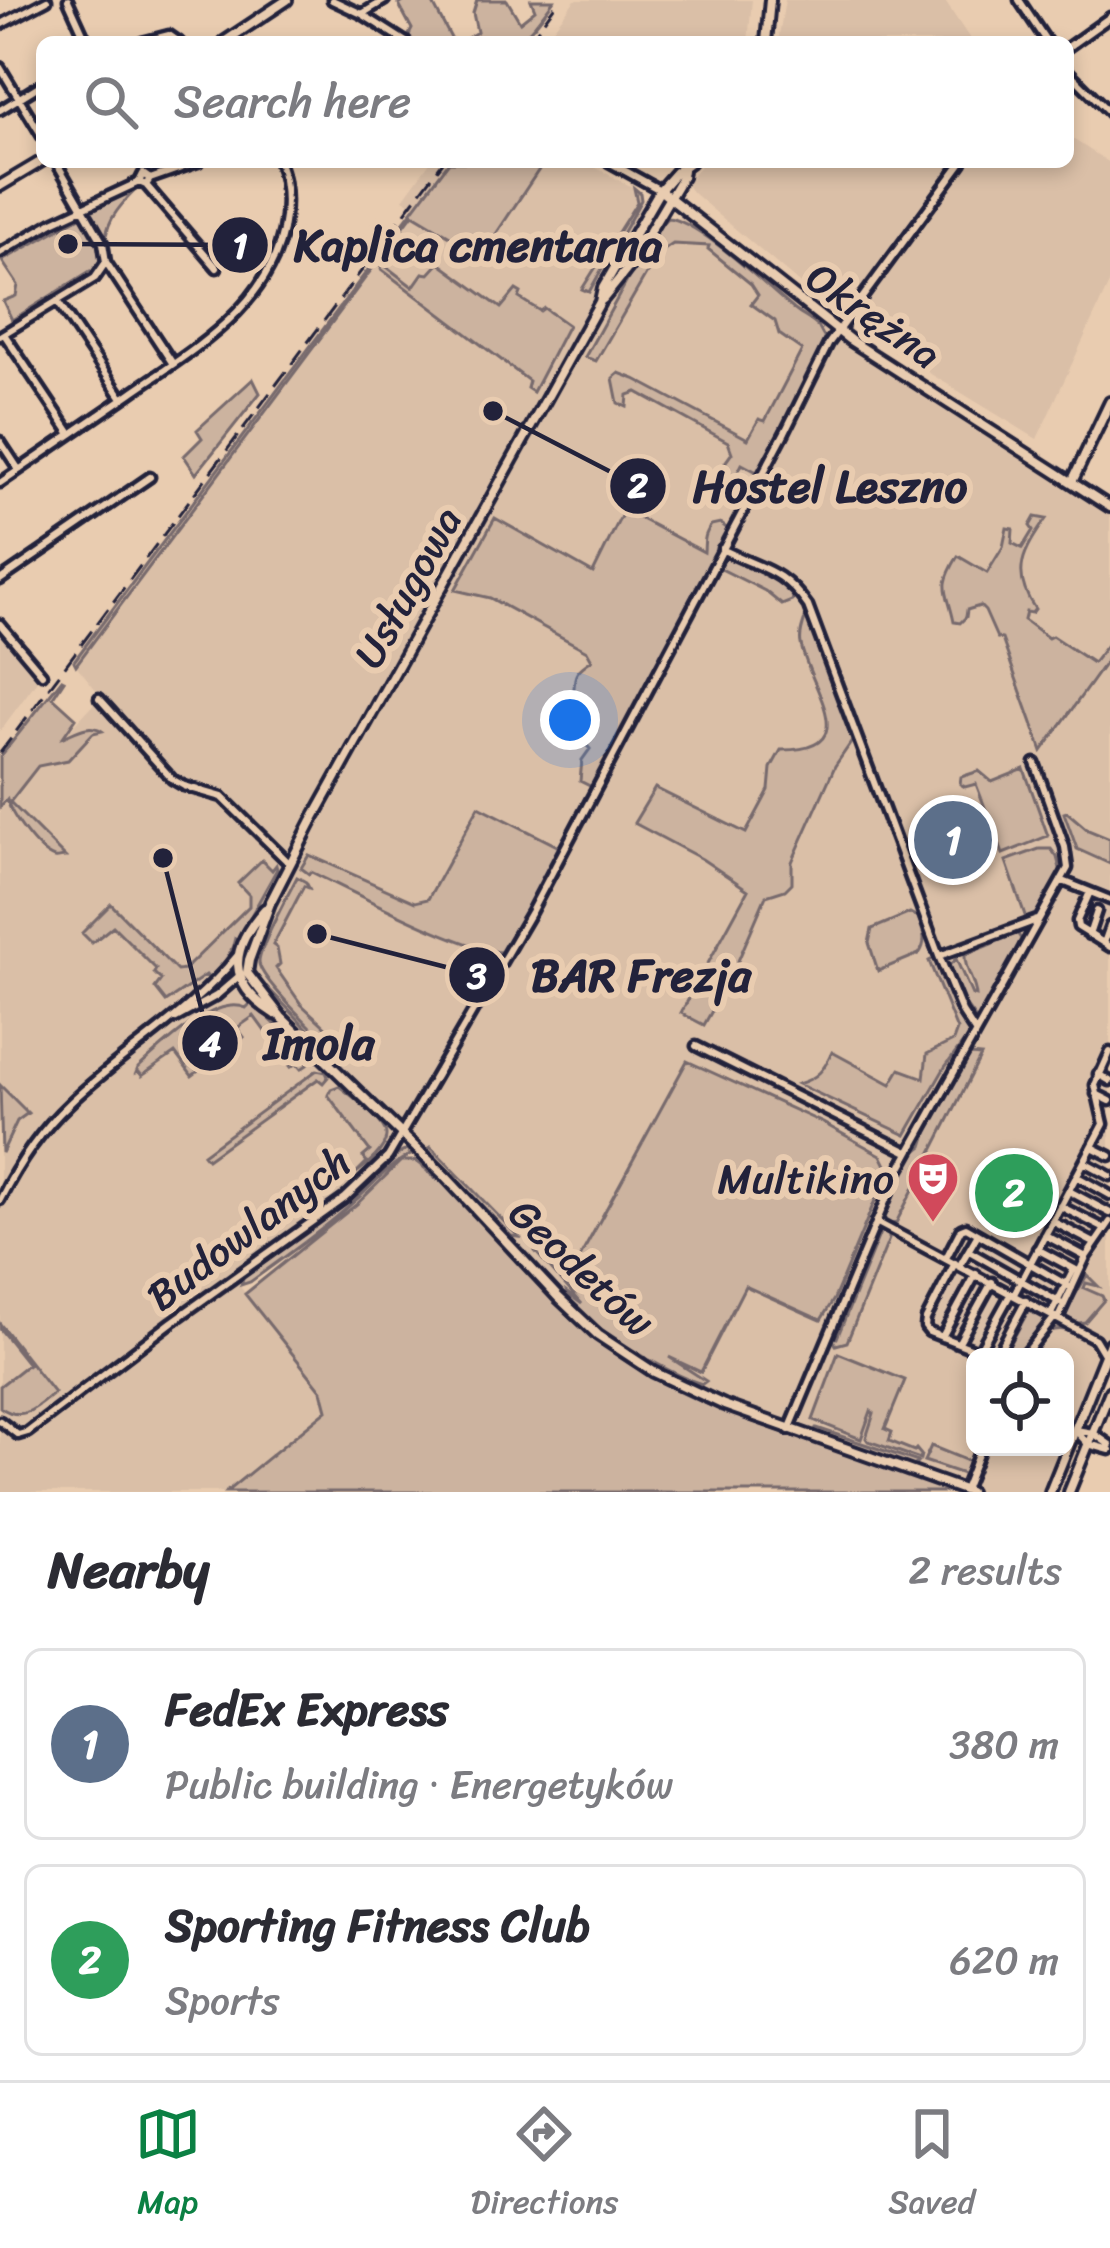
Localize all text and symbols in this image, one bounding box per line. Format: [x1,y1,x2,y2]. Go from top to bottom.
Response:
search box [36,36,1074,168]
text: Search here [174,62,411,142]
icon: search [78,69,144,135]
callout: Kaplica cmentarna [210,205,686,286]
text: Kaplica cmentarna [293,206,662,286]
text: 1 [232,214,248,278]
street label: Okrężna [790,242,957,390]
callout: Hostel Leszno [608,445,992,526]
text: Hostel Leszno [693,447,967,527]
text: 2 [628,454,649,518]
street label: Usługowa [333,493,483,682]
your location [540,690,600,750]
pin: 1 [914,795,992,885]
callout: BAR Frezja [447,935,776,1016]
text: BAR Frezja [531,936,752,1016]
text: 3 [466,944,487,1008]
callout: Imola [180,1003,399,1084]
text: Imola [262,1004,376,1084]
text: 4 [199,1012,222,1076]
street label: Budowlanych [130,1126,367,1331]
place label: Multikino [717,1142,894,1216]
pin: 2 [975,1148,1053,1238]
theatre icon: Multikino [905,1150,961,1224]
street label: Geodetów [490,1179,672,1356]
map controls [966,1348,1074,1456]
button: locate [966,1348,1074,1456]
text: Nearby [48,1525,209,1615]
text: 2 results [908,1536,1062,1605]
text: FedEx Express [165,1670,449,1750]
text: 1 [82,1710,98,1779]
text: 380 m [949,1710,1059,1779]
text: Public building · Energetyków [165,1750,673,1819]
text: Sporting Fitness Club [165,1886,590,1966]
text: 2 [79,1926,101,1995]
text: 620 m [950,1926,1059,1995]
text: Sports [165,1966,280,2035]
tab: Map [135,2101,201,2231]
tab: Directions [471,2101,618,2231]
tab: Saved [888,2101,975,2231]

